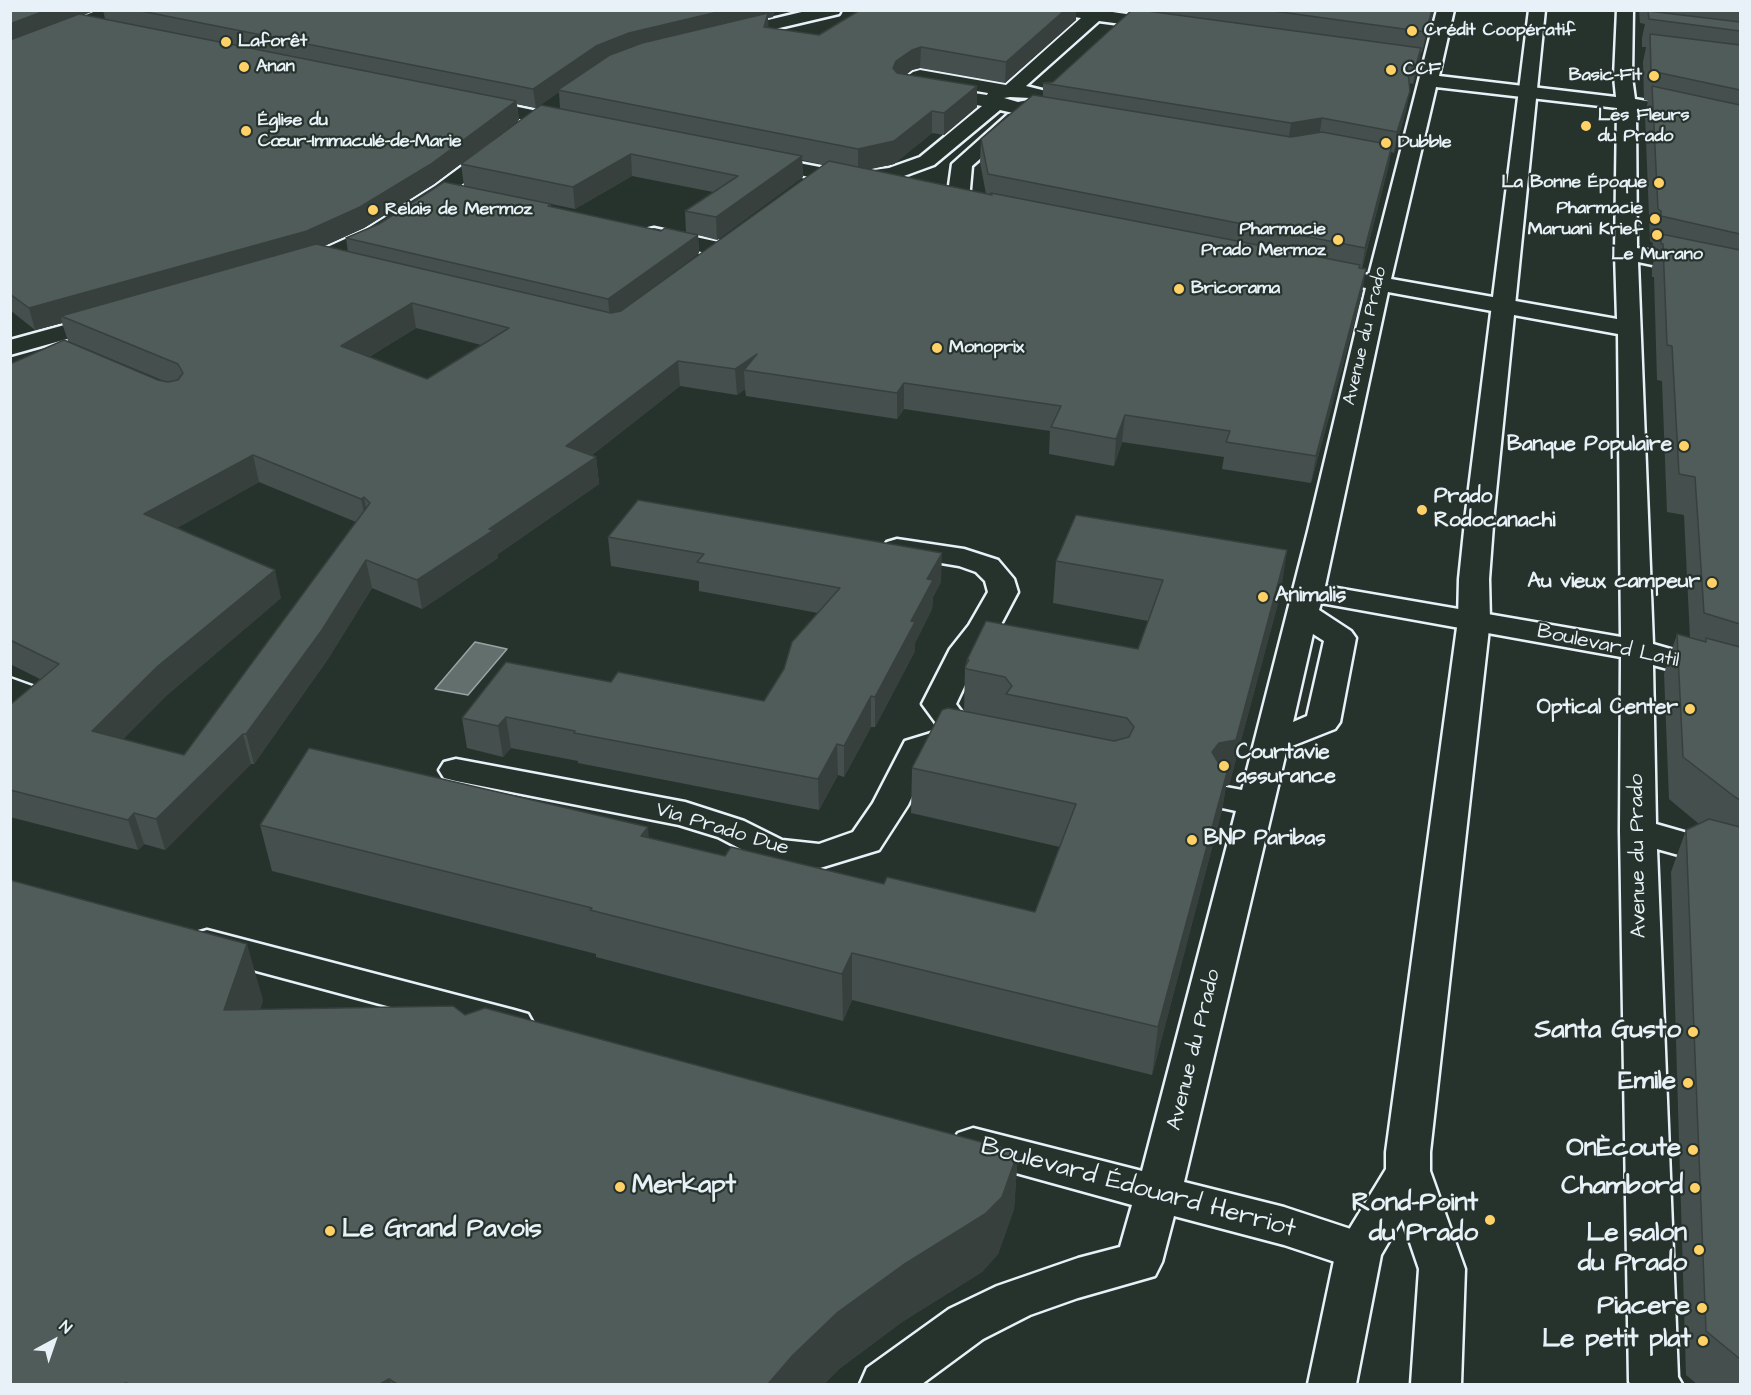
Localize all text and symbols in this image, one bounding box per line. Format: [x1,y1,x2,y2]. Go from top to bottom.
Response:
place label: Crédit Coopératif [1424,20,1575,42]
marker: Crédit Coopératif [1405,24,1419,38]
place label: Laforêt [238,31,307,53]
marker: Laforêt [219,35,233,49]
place label: Anan [256,56,295,78]
place label: CCF [1403,59,1441,81]
marker: Anan [237,60,251,74]
marker: CCF [1384,63,1398,77]
place label: Basic-Fit [1569,65,1642,87]
marker: Basic-Fit [1647,69,1661,83]
place label: Les Fleurs du Prado [1598,105,1690,148]
place label: Église du Cœur-Immaculé-de-Marie [258,110,461,152]
marker: Les Fleurs du Prado [1579,119,1593,133]
marker: Église du Cœur-Immaculé-de-Marie [239,124,253,138]
place label: Dubble [1398,132,1452,154]
marker: Dubble [1379,136,1393,150]
place label: La Bonne Époque [1501,172,1647,194]
marker: La Bonne Époque [1652,176,1666,190]
place label: Pharmacie Maruani Krief [1528,198,1643,240]
place label: Relais de Mermoz [385,199,532,221]
marker: Relais de Mermoz [366,203,380,217]
marker: Pharmacie Maruani Krief [1648,212,1662,226]
place label: Pharmacie Prado Mermoz [1201,219,1326,262]
marker: Le Murano [1650,228,1664,242]
marker: Pharmacie Prado Mermoz [1331,233,1345,247]
place label: Le Murano [1611,244,1703,266]
street label: Avenue du Prado [1340,265,1392,407]
place label: Bricorama [1191,278,1280,300]
marker: Bricorama [1172,282,1186,296]
place label: Monoprix [949,337,1024,359]
marker: Monoprix [930,341,944,355]
place label: Banque Populaire [1507,433,1672,459]
marker: Banque Populaire [1677,439,1691,453]
place label: Prado Rodocanachi [1434,485,1555,535]
marker: Prado Rodocanachi [1415,503,1429,517]
place label: Au vieux campeur [1527,570,1700,596]
marker: Au vieux campeur [1705,576,1719,590]
place label: Animalis [1275,584,1346,610]
marker: Animalis [1256,590,1270,604]
street label: Boulevard Latil [1535,620,1681,674]
place label: Optical Center [1537,696,1678,722]
marker: Optical Center [1683,702,1697,716]
place label: Courtavie assurance [1236,741,1336,791]
marker: Courtavie assurance [1217,759,1231,773]
street label: Avenue du Prado [1625,773,1653,939]
street label: Via Prado Due [652,798,792,862]
place label: BNP Paribas [1204,827,1326,853]
marker: BNP Paribas [1185,833,1199,847]
street label: Avenue du Prado [1163,967,1227,1133]
place label: Santa Gusto [1535,1016,1681,1048]
marker: Santa Gusto [1686,1025,1700,1039]
place label: Emile [1618,1067,1676,1099]
marker: Emile [1681,1076,1695,1090]
street label: Boulevard Édouard Herriot [977,1132,1299,1246]
place label: OnÈcoute [1566,1134,1681,1166]
marker: OnÈcoute [1686,1143,1700,1157]
place label: Merkapt [632,1171,736,1203]
place label: Chambord [1561,1172,1683,1204]
marker: Merkapt [613,1180,627,1194]
marker: Chambord [1688,1181,1702,1195]
place label: Rond-Point du Prado [1352,1189,1478,1250]
marker: Rond-Point du Prado [1483,1213,1497,1227]
place label: Le Grand Pavois [342,1215,542,1247]
place label: Le salon du Prado [1578,1219,1687,1280]
marker: Le Grand Pavois [323,1224,337,1238]
marker: Le salon du Prado [1692,1243,1706,1257]
place label: Piacere [1597,1292,1690,1324]
marker: Piacere [1695,1301,1709,1315]
north arrow [24,1311,84,1371]
text: N [55,1316,76,1339]
place label: Le petit plat [1542,1325,1691,1357]
marker: Le petit plat [1696,1334,1710,1348]

